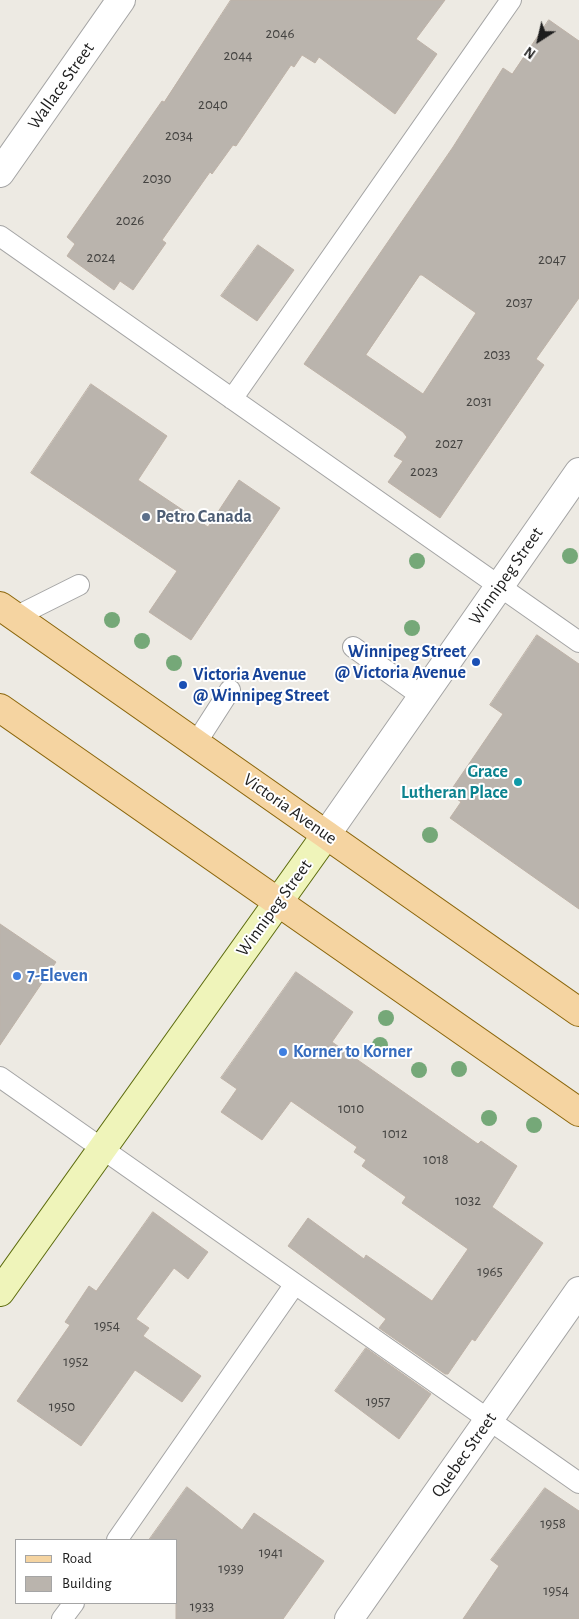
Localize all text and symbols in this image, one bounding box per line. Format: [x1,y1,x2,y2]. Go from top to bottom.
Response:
north arrow [514,15,564,65]
house number: 2046 [265,24,295,42]
street label: Wallace Street [23,38,99,134]
text: N [522,44,538,61]
house number: 2044 [223,46,253,64]
house number: 2040 [198,95,228,113]
house number: 2034 [165,126,193,144]
house number: 2030 [143,169,171,187]
house number: 2026 [116,211,144,229]
house number: 2024 [87,248,115,266]
house number: 2047 [538,250,566,268]
house number: 2037 [505,293,533,311]
house number: 2033 [483,345,511,363]
house number: 2031 [466,392,492,410]
house number: 2027 [435,434,463,452]
house number: 2023 [410,462,438,480]
place label: Petro Canada [156,506,252,528]
marker: Petro Canada [140,511,152,523]
street label: Winnipeg Street [464,523,548,629]
place label: Winnipeg Street @ Victoria Avenue [335,641,466,684]
marker: Winnipeg Street @ Victoria Avenue [470,656,482,668]
place label: Victoria Avenue @ Winnipeg Street [193,664,329,706]
marker: Victoria Avenue @ Winnipeg Street [177,679,189,691]
place label: Grace Lutheran Place [401,761,508,804]
street label: Victoria Avenue [239,769,341,849]
marker: Grace Lutheran Place [512,776,524,788]
street label: Winnipeg Street [232,855,316,961]
place label: 7-Eleven [27,965,88,987]
marker: 7-Eleven [11,970,23,982]
place label: Korner to Korner [293,1041,412,1063]
marker: Korner to Korner [277,1046,289,1058]
house number: 1010 [338,1099,364,1117]
house number: 1012 [382,1124,408,1142]
house number: 1018 [423,1150,449,1168]
house number: 1032 [455,1191,481,1209]
house number: 1965 [477,1262,503,1280]
house number: 1954 [94,1316,120,1334]
house number: 1952 [63,1352,89,1370]
house number: 1957 [366,1392,390,1410]
house number: 1950 [49,1397,75,1415]
street label: Quebec Street [427,1408,501,1502]
house number: 1958 [540,1514,566,1532]
legend [15,1539,178,1604]
house number: 1941 [259,1543,283,1561]
text: Road [62,1551,92,1566]
house number: 1939 [218,1559,244,1577]
text: Building [62,1576,112,1591]
house number: 1954 [543,1581,569,1599]
house number: 1933 [190,1597,214,1615]

